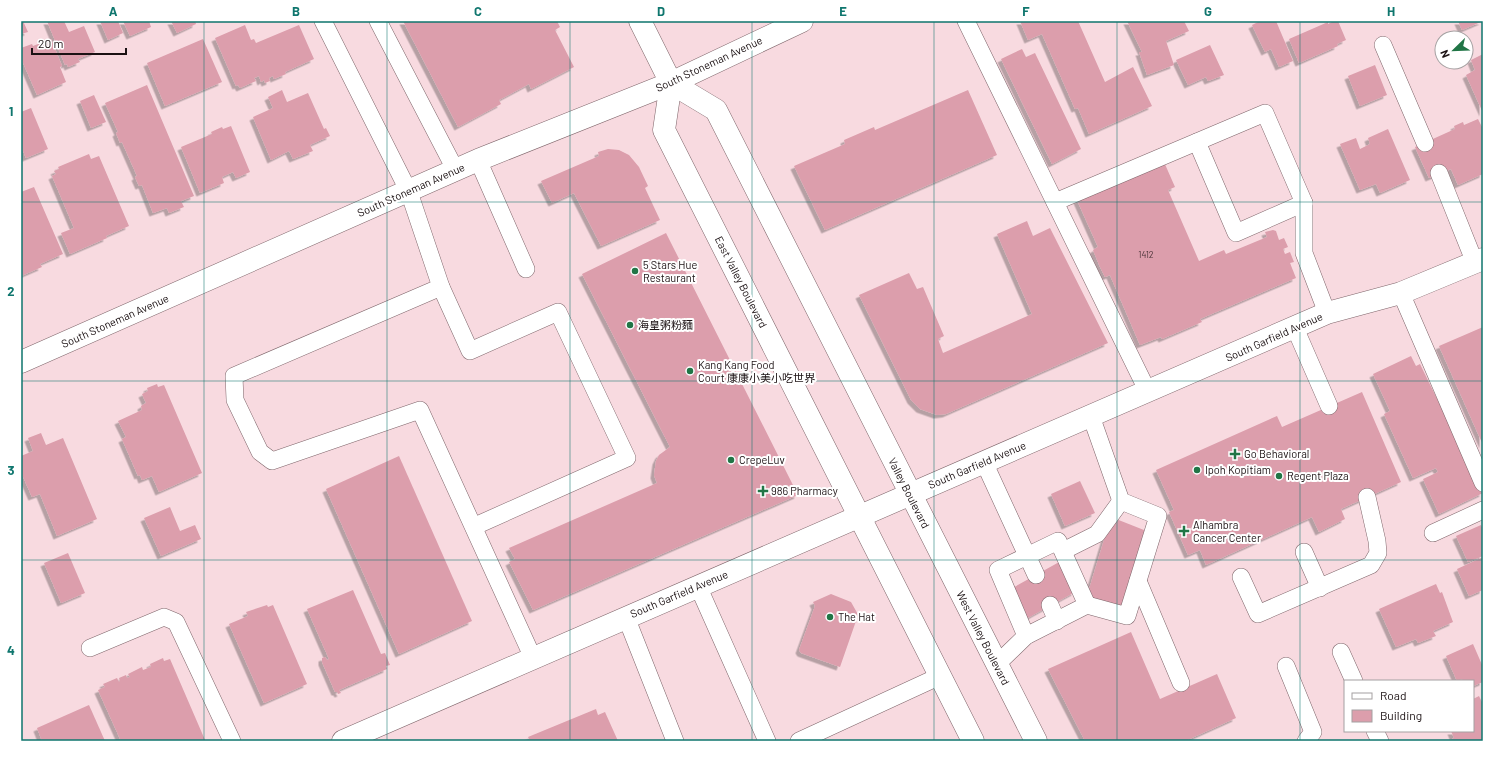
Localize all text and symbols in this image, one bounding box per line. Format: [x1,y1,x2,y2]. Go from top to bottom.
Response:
text: A [109,3,118,19]
text: B [292,3,300,19]
text: C [474,3,482,19]
text: D [657,3,665,19]
text: E [839,3,847,19]
text: F [1022,3,1030,19]
text: G [1204,3,1212,19]
text: H [1387,3,1395,19]
scale bar [32,30,126,56]
north arrow [1434,30,1474,70]
street label: South Stoneman Avenue [653,33,764,94]
text: 20 m [38,36,64,50]
text: N [1437,48,1452,60]
text: 1 [9,103,13,119]
street label: South Stoneman Avenue [355,160,467,219]
street label: East Valley Boulevard [713,234,770,330]
house number: 1412 [1138,249,1154,260]
place label: 5 Stars Hue Restaurant [643,258,697,284]
marker: 5 Stars Hue Restaurant [630,266,640,276]
text: 2 [7,283,15,299]
street label: South Stoneman Avenue [59,291,171,350]
street label: South Garfield Avenue [1223,309,1325,364]
place label: 海皇粥粉麵 [638,318,693,331]
marker: 海皇粥粉麵 [625,320,635,330]
place label: Kang Kang Food Court 康康小美小吃世界 [698,358,816,384]
marker: Kang Kang Food Court 康康小美小吃世界 [685,366,695,376]
street label: South Garfield Avenue [926,438,1028,491]
place label: Go Behavioral [1244,447,1309,460]
marker: Go Behavioral [1229,448,1241,460]
place label: CrepeLuv [739,453,785,466]
marker: CrepeLuv [726,455,736,465]
street label: Valley Boulevard [886,455,933,530]
text: 3 [7,462,15,478]
place label: Ipoh Kopitiam [1205,463,1271,476]
marker: Ipoh Kopitiam [1192,465,1202,475]
place label: Regent Plaza [1287,469,1349,482]
marker: Regent Plaza [1274,471,1284,481]
place label: 986 Pharmacy [771,484,838,497]
marker: 986 Pharmacy [758,486,768,496]
place label: Alhambra Cancer Center [1193,518,1261,544]
marker: Alhambra Cancer Center [1178,525,1190,537]
street label: South Garfield Avenue [628,567,730,620]
street label: West Valley Boulevard [954,589,1013,687]
place label: The Hat [838,610,875,623]
marker: The Hat [825,612,835,622]
text: 4 [7,642,15,658]
legend [1344,680,1474,732]
text: Road [1380,688,1407,702]
text: Building [1380,708,1422,722]

